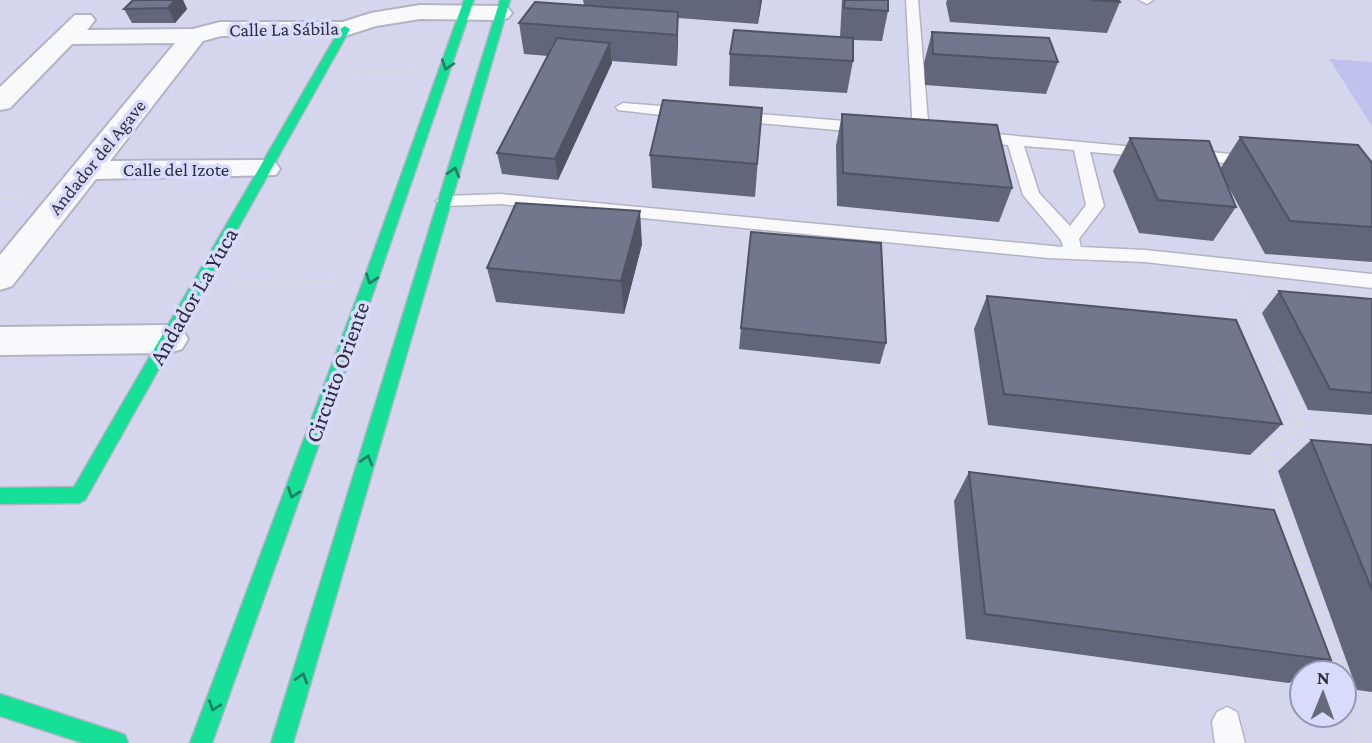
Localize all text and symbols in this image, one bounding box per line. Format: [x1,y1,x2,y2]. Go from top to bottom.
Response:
street label: Calle La Sábila [229,18,339,40]
one-way arrow [441,58,455,70]
street label: Andador del Agave [44,95,150,219]
street label: Calle del Izote [123,159,229,180]
one-way arrow [446,166,460,178]
street label: Andador La Yuca [143,222,243,369]
one-way arrow [365,273,379,285]
street label: Circuito Oriente [300,298,374,446]
one-way arrow [359,454,374,466]
one-way arrow [287,486,301,498]
north arrow [1288,659,1358,729]
text: N [1317,667,1330,688]
one-way arrow [293,672,308,684]
one-way arrow [208,700,222,712]

